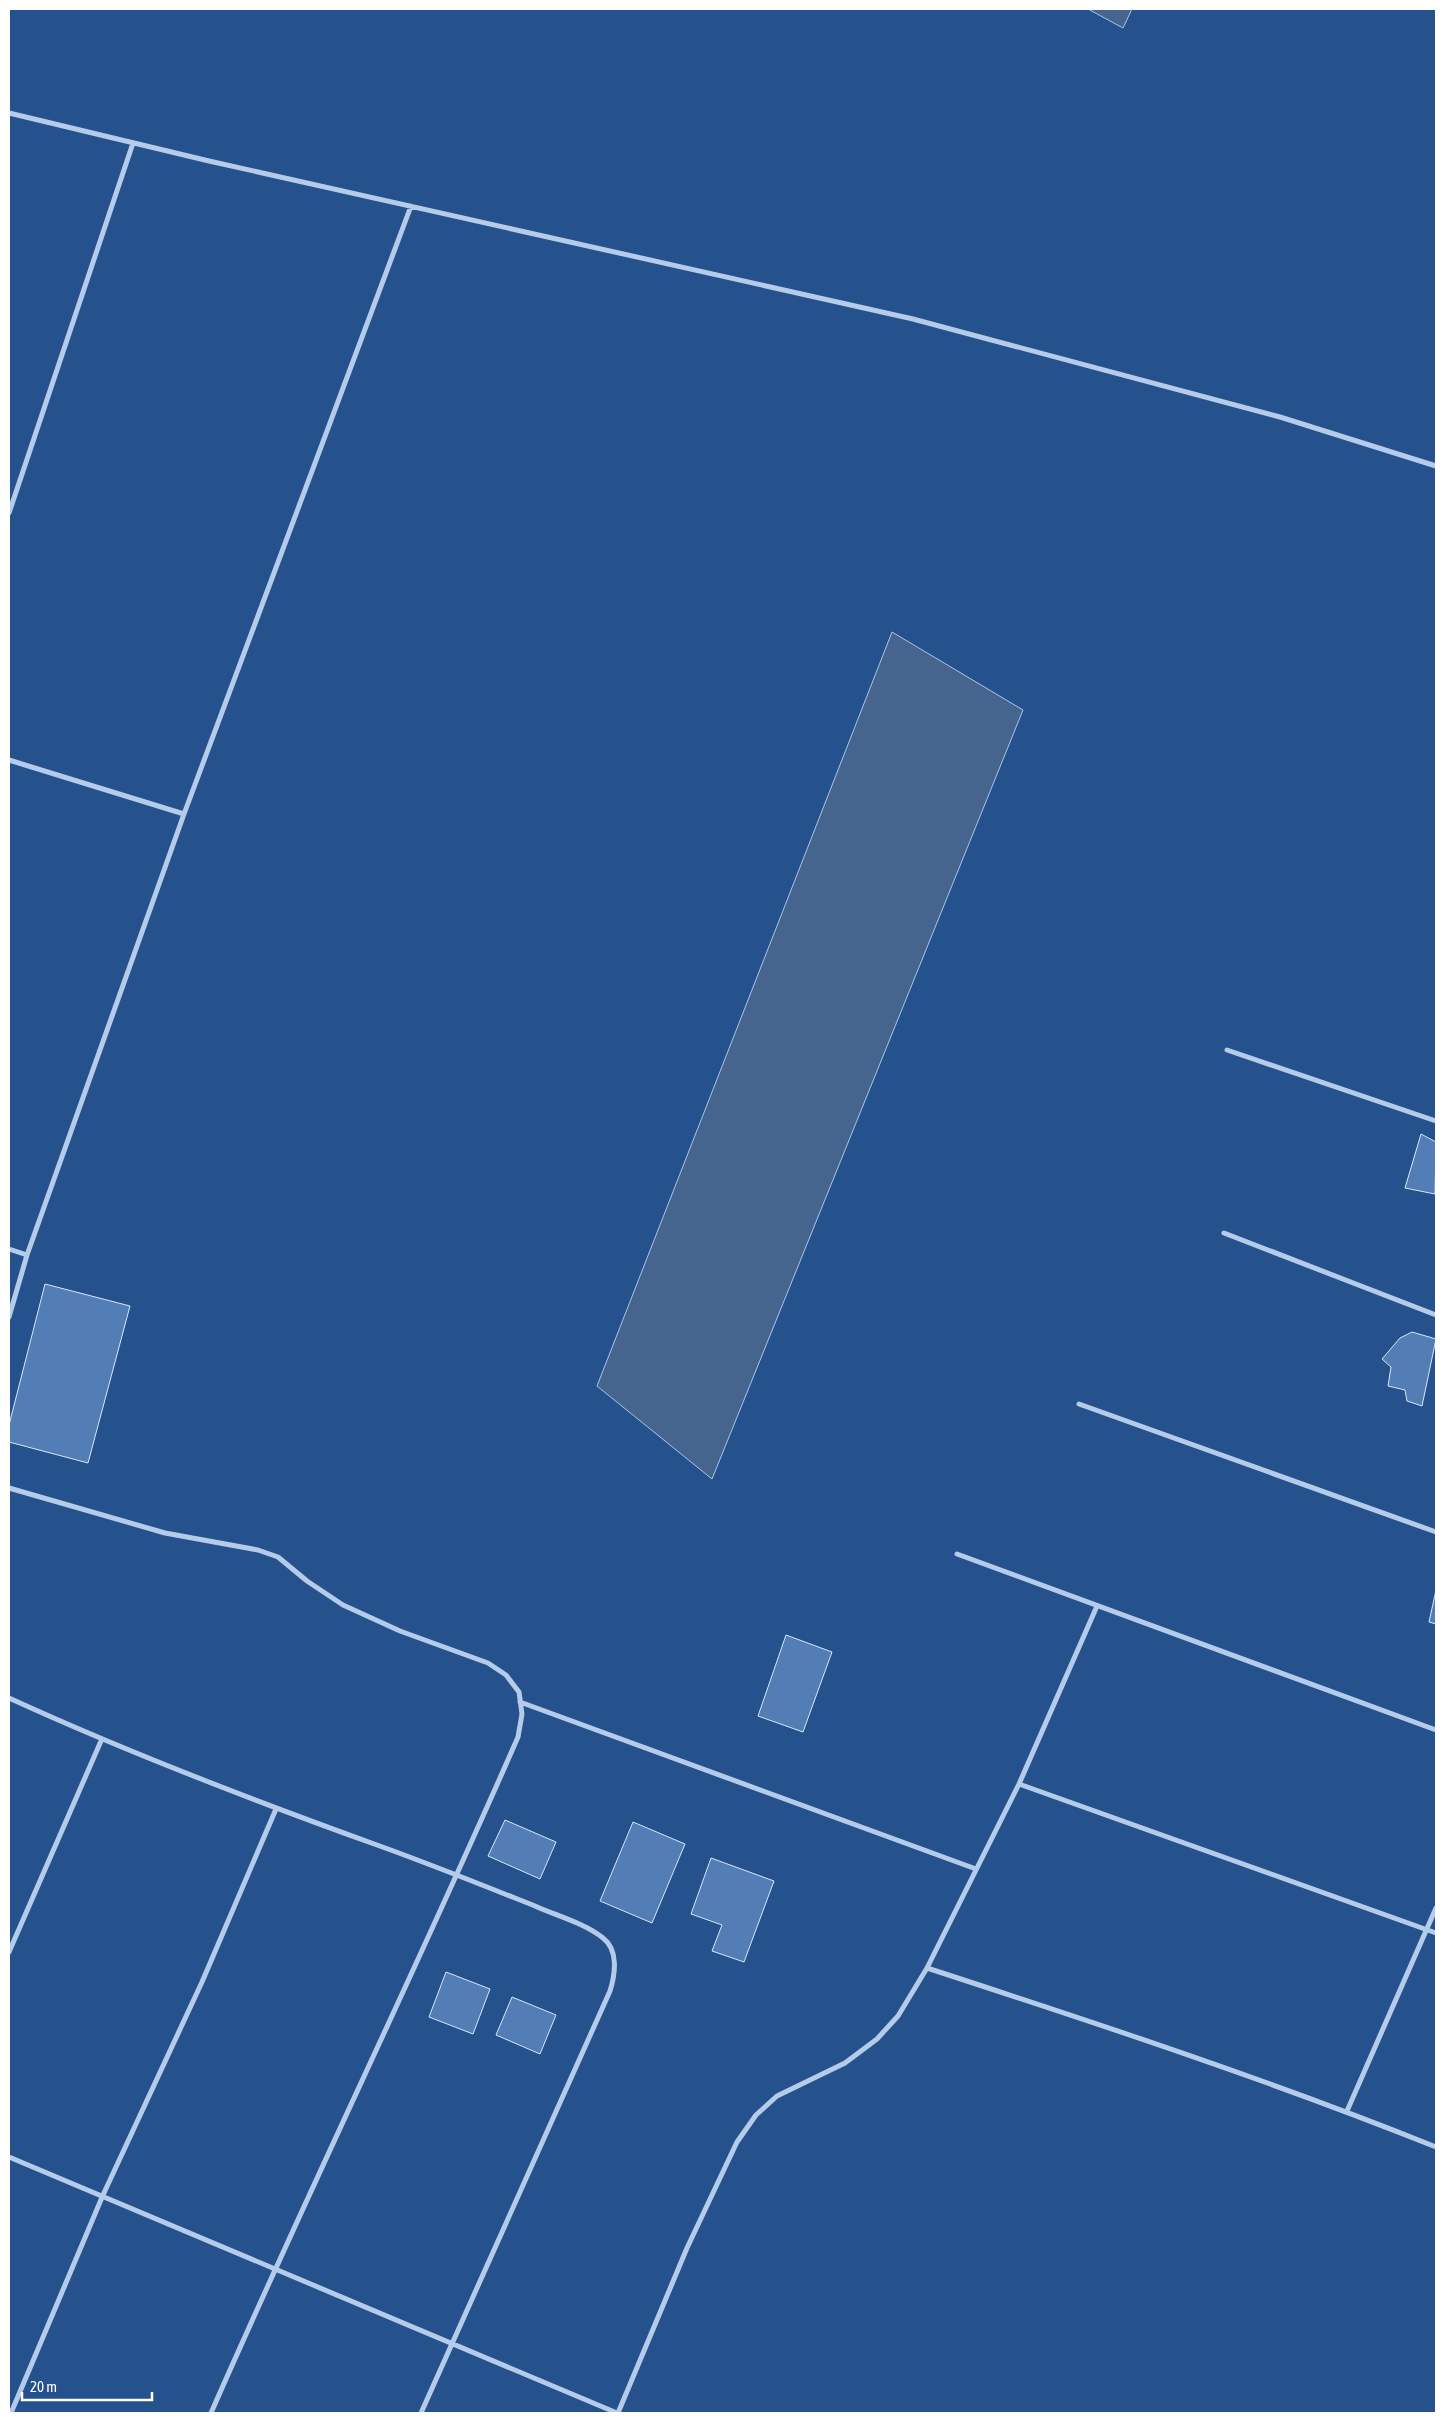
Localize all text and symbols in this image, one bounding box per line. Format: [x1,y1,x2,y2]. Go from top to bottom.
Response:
scale bar [22,2370,152,2402]
text: 20 m [30,2378,57,2395]

